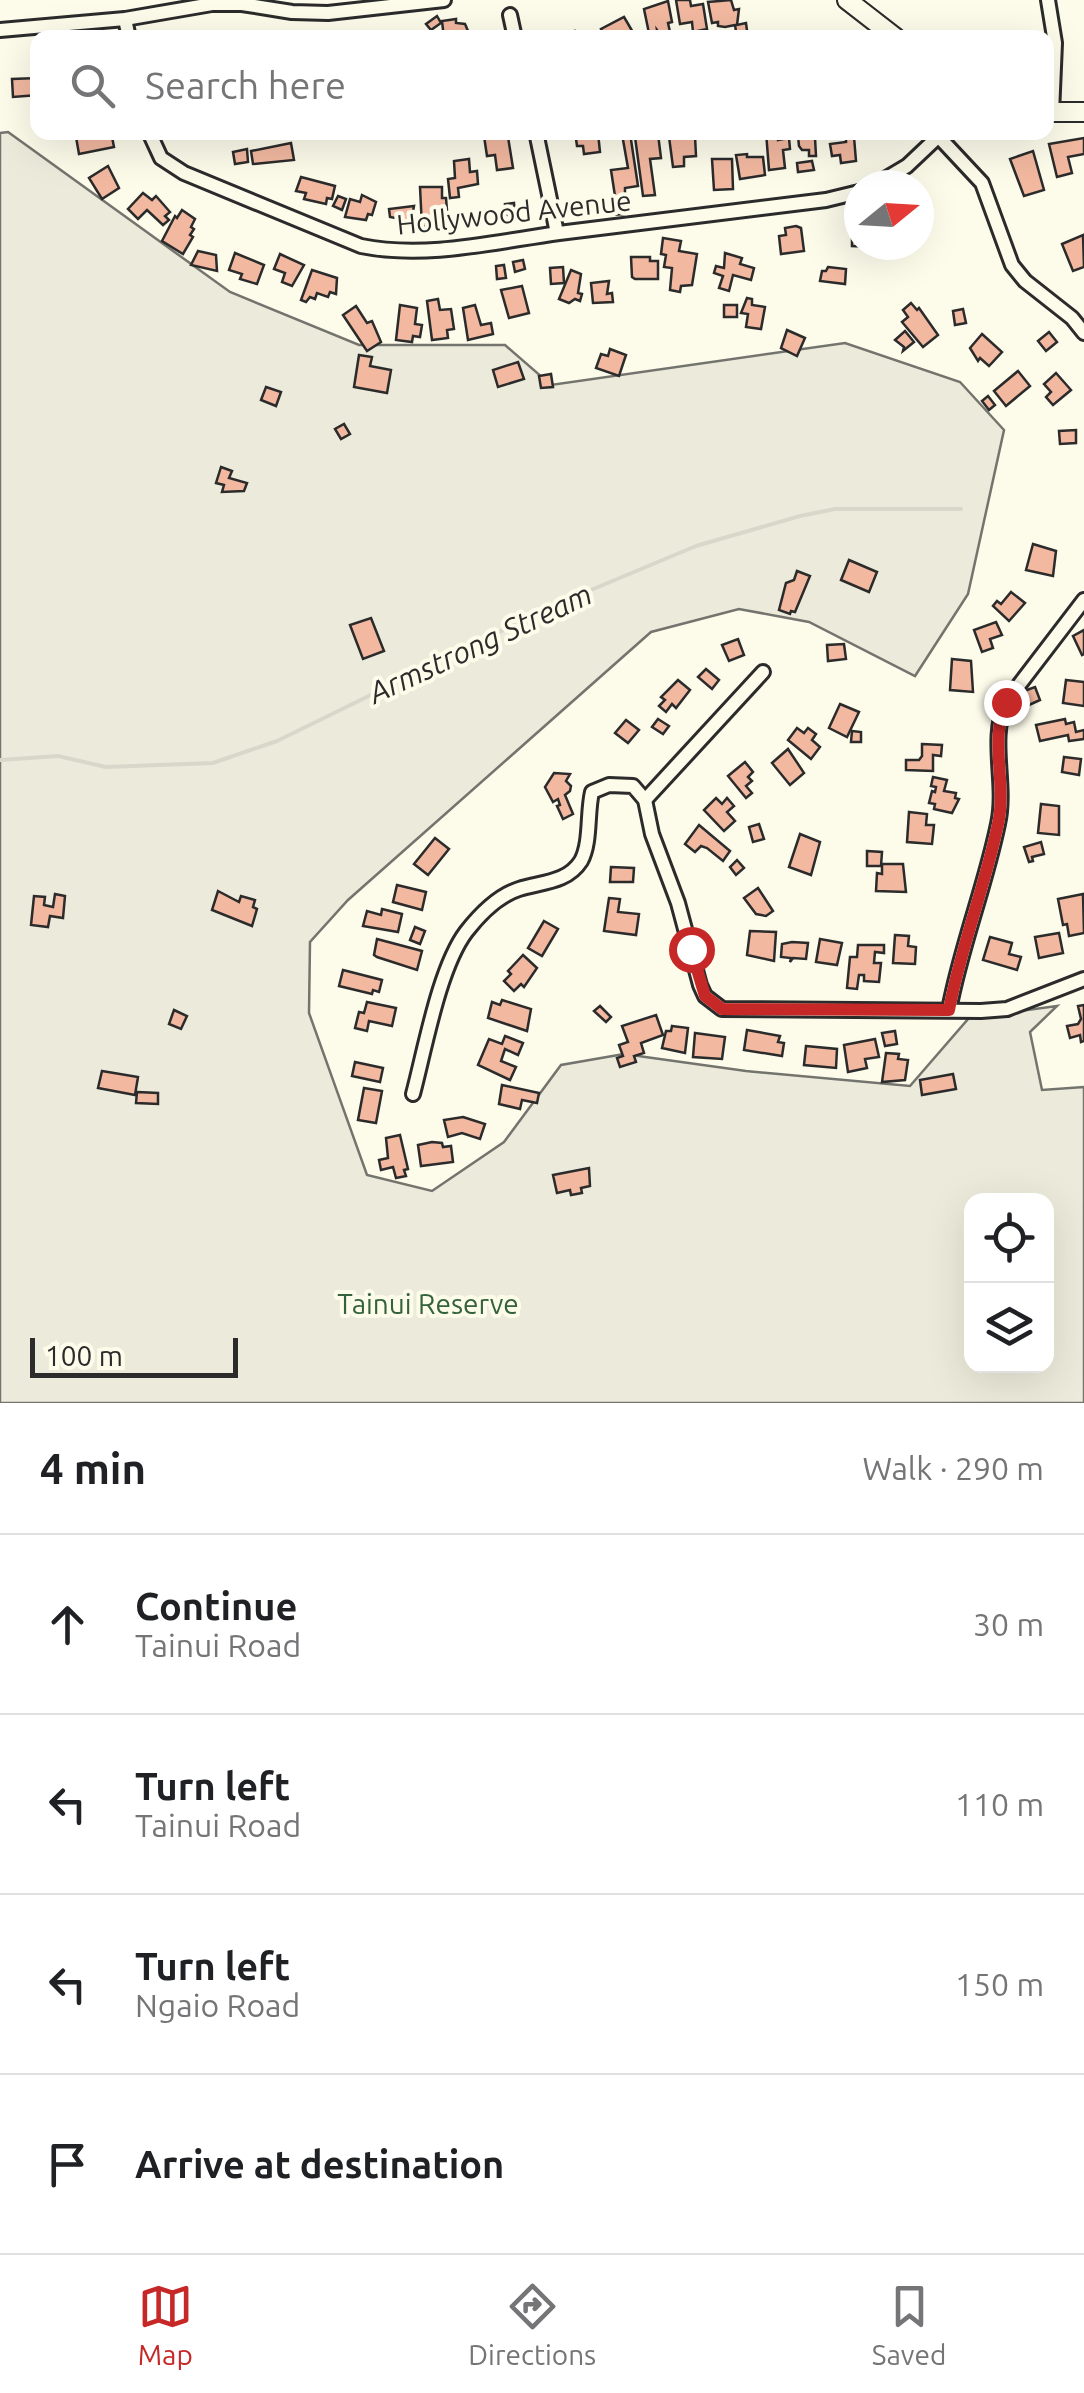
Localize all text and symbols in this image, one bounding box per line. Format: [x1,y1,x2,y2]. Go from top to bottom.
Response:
search box [30,30,1054,140]
icon: search [65,58,120,113]
text: Search here [145,64,346,106]
north arrow [844,170,934,260]
street label: Hollywood Avenue [395,184,633,240]
water label: Armstrong Stream [361,576,597,710]
route end [984,680,1030,726]
route start [669,927,715,973]
map controls [964,1193,1054,1373]
button: locate [964,1193,1054,1283]
button: layers [964,1283,1054,1373]
park label: Tainui Reserve [337,1288,519,1319]
scale bar [30,1333,238,1378]
text: 100 m [45,1340,123,1371]
text: 4 min [40,1445,146,1492]
text: Walk · 290 m [862,1450,1044,1486]
text: Continue [135,1585,297,1627]
icon: ahead [40,1597,95,1652]
text: 30 m [973,1606,1044,1642]
text: Tainui Road [135,1627,301,1663]
text: Turn left [135,1765,290,1807]
icon: left [40,1777,95,1832]
text: 110 m [955,1786,1044,1822]
text: Tainui Road [135,1807,301,1843]
text: Turn left [135,1945,290,1987]
icon: left [40,1957,95,2012]
text: 150 m [955,1966,1044,2002]
text: Ngaio Road [135,1987,300,2023]
icon: arrive [40,2137,95,2192]
text: Arrive at destination [135,2143,504,2185]
tab: Map [138,2279,193,2370]
tab: Directions [468,2279,596,2370]
tab: Saved [872,2279,946,2370]

